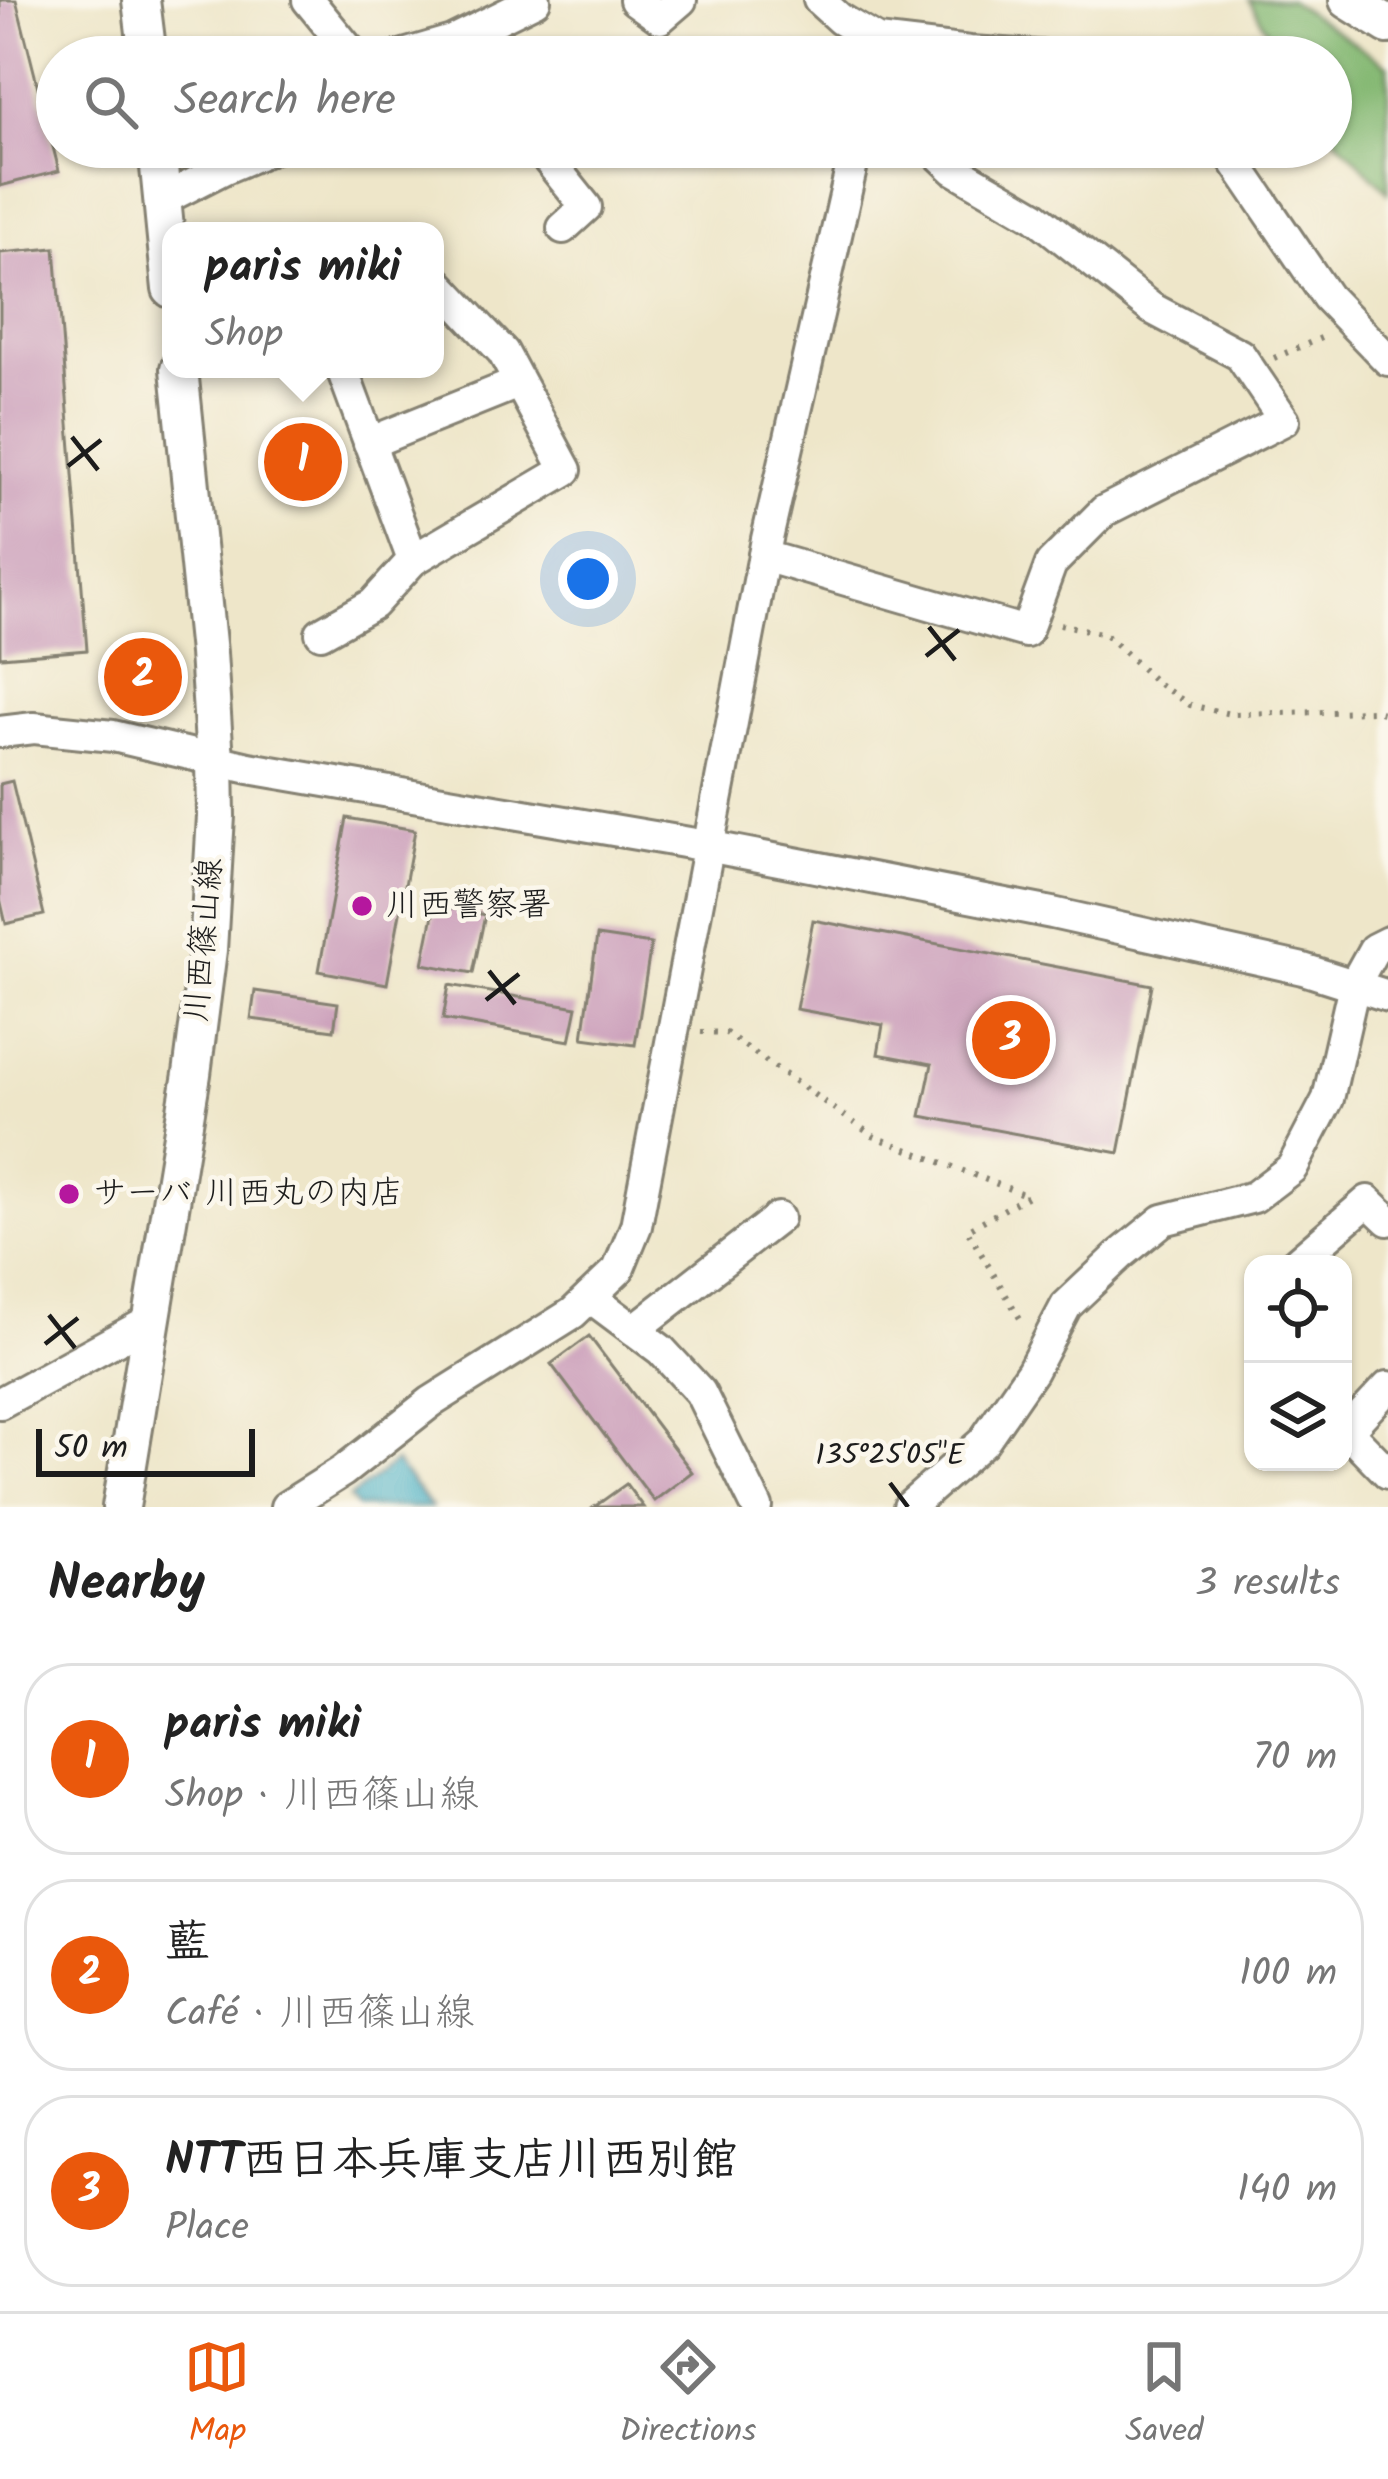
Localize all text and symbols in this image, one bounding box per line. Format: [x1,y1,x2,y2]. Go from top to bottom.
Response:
search box [36,36,1352,168]
text: Search here [174,66,396,138]
icon: search [78,69,144,135]
popup [162,222,444,378]
text: paris miki [205,233,401,305]
text: Shop [205,305,283,367]
pin: 1 [264,417,342,507]
your location [558,549,618,609]
pin: 2 [104,632,182,722]
street label: 川西篠山線 [171,856,239,1024]
place label: 川西警察署 [386,880,551,933]
marker: 川西警察署 [349,893,375,919]
pin: 3 [972,995,1050,1085]
place label: サーバ 川西丸の内店 [93,1168,403,1221]
marker: サーバ 川西丸の内店 [56,1181,82,1207]
map controls [1244,1255,1352,1471]
button: locate [1244,1255,1352,1363]
button: layers [1244,1363,1352,1471]
scale bar [36,1423,255,1476]
text: 50 m [54,1423,128,1476]
text: 135°25'05"E [815,1432,966,1480]
text: Nearby [48,1545,205,1626]
text: 3 results [1195,1554,1340,1616]
text: paris miki [165,1690,361,1762]
text: 1 [84,1728,96,1790]
text: 70 m [1253,1728,1337,1790]
text: Shop · 川西篠山線 [165,1766,478,1828]
text: 藍 [165,1908,210,1980]
text: 2 [79,1944,101,2006]
text: 100 m [1239,1944,1337,2006]
text: Café · 川西篠山線 [165,1984,474,2046]
text: NTT西日本兵庫支店川西別館 [165,2126,737,2198]
text: 3 [79,2160,101,2222]
text: 140 m [1237,2160,1337,2222]
text: Place [165,2198,249,2260]
tab: Map [184,2334,250,2459]
tab: Directions [619,2334,756,2459]
tab: Saved [1125,2334,1204,2459]

